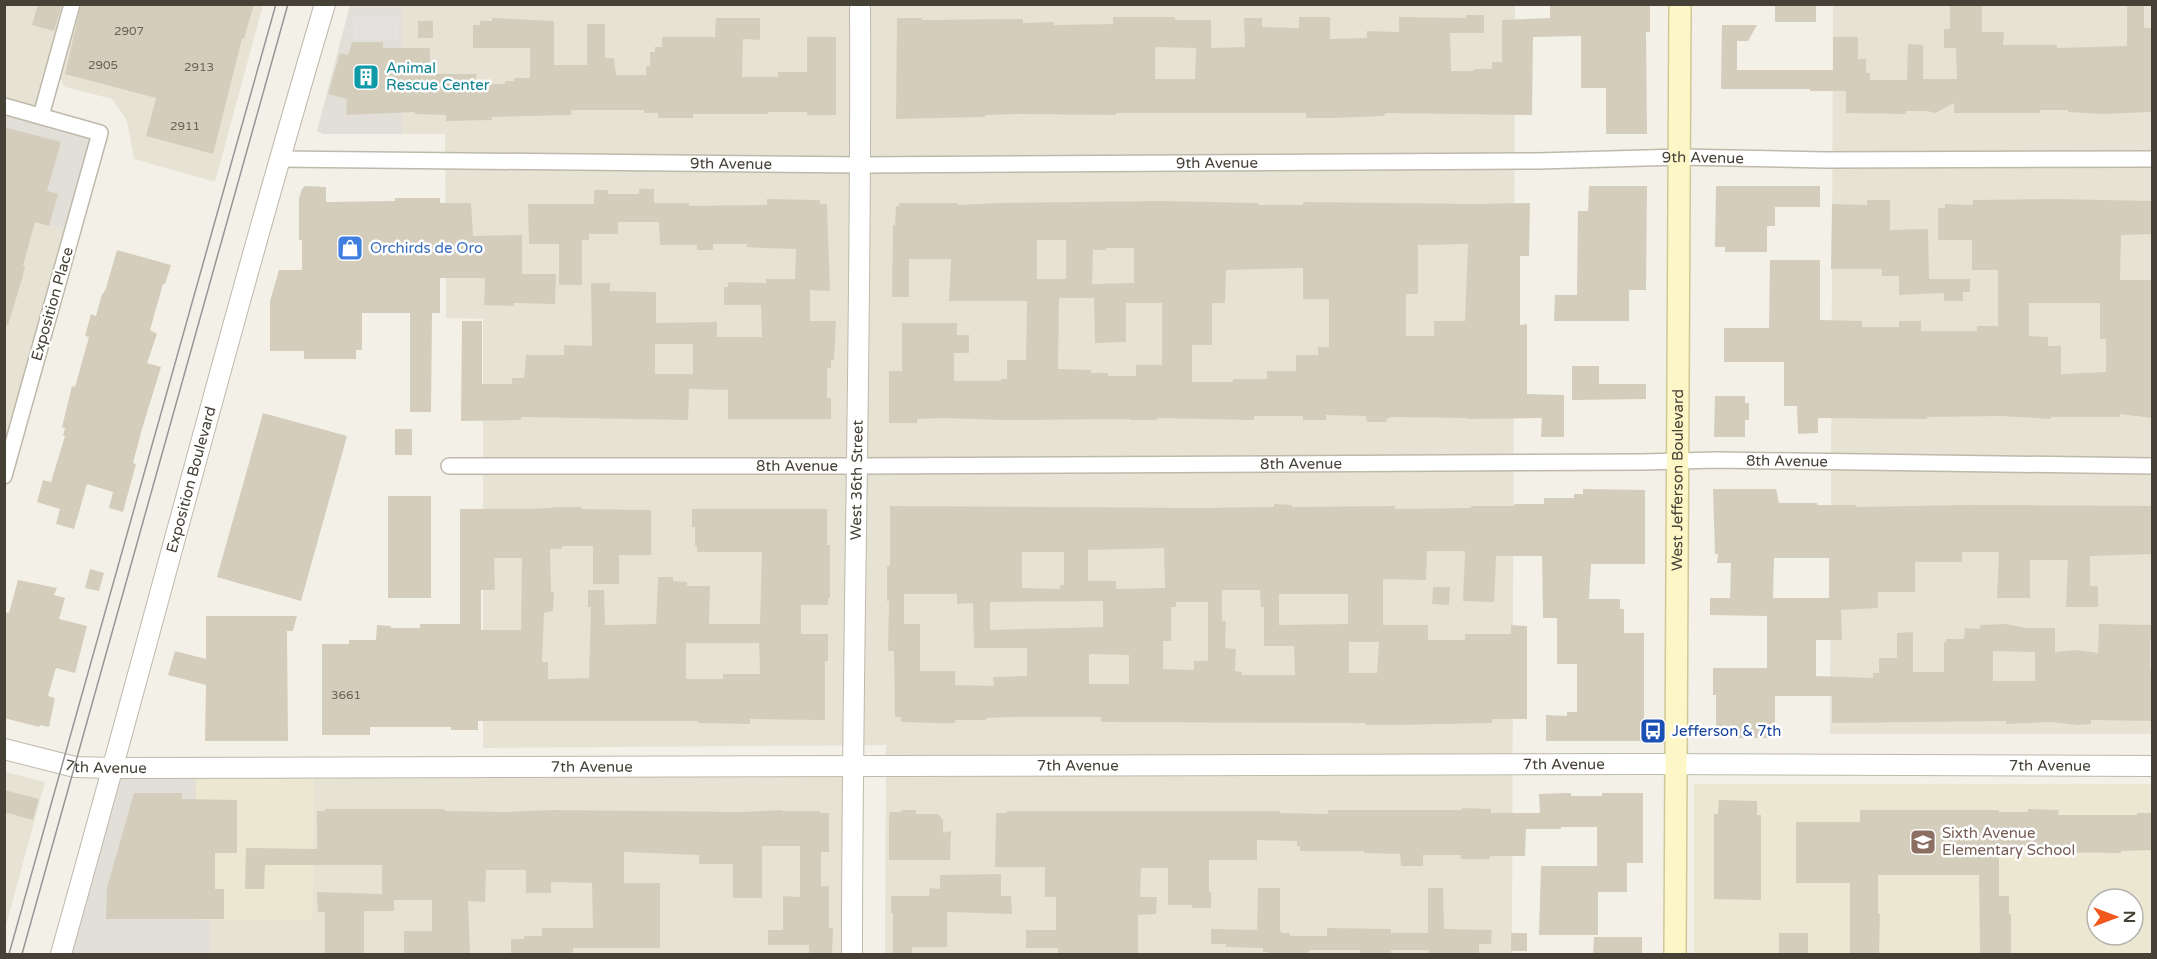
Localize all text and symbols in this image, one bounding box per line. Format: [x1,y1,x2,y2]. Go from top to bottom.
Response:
house number: 2907 [114,24,144,38]
house number: 2905 [88,58,118,72]
place label: Animal Rescue Center [386,59,490,94]
house number: 2913 [184,60,214,74]
building icon: Animal Rescue Center [351,62,381,92]
house number: 2911 [170,119,200,133]
street label: 9th Avenue [1662,148,1744,167]
street label: 9th Avenue [690,154,772,173]
street label: 9th Avenue [1176,154,1258,172]
shop icon: Orchirds de Oro [335,233,365,263]
place label: Orchirds de Oro [370,239,483,257]
street label: Exposition Place [27,245,77,363]
street label: West Jefferson Boulevard [1668,389,1687,571]
street label: Exposition Boulevard [163,404,220,555]
street label: West 36th Street [847,419,867,540]
street label: 8th Avenue [1746,451,1828,471]
street label: 8th Avenue [1260,455,1342,473]
street label: 8th Avenue [756,457,838,475]
house number: 3661 [331,688,361,702]
bus stop icon: Jefferson & 7th [1638,716,1668,746]
place label: Jefferson & 7th [1672,722,1781,740]
street label: 7th Avenue [1523,755,1605,773]
street label: 7th Avenue [63,756,147,777]
street label: 7th Avenue [1037,756,1119,775]
street label: 7th Avenue [2009,756,2091,775]
street label: 7th Avenue [551,758,633,776]
place label: Sixth Avenue Elementary School [1942,824,2075,859]
school or university icon: Sixth Avenue Elementary School [1908,827,1938,857]
north arrow [2085,887,2145,947]
text: N [2119,911,2139,923]

